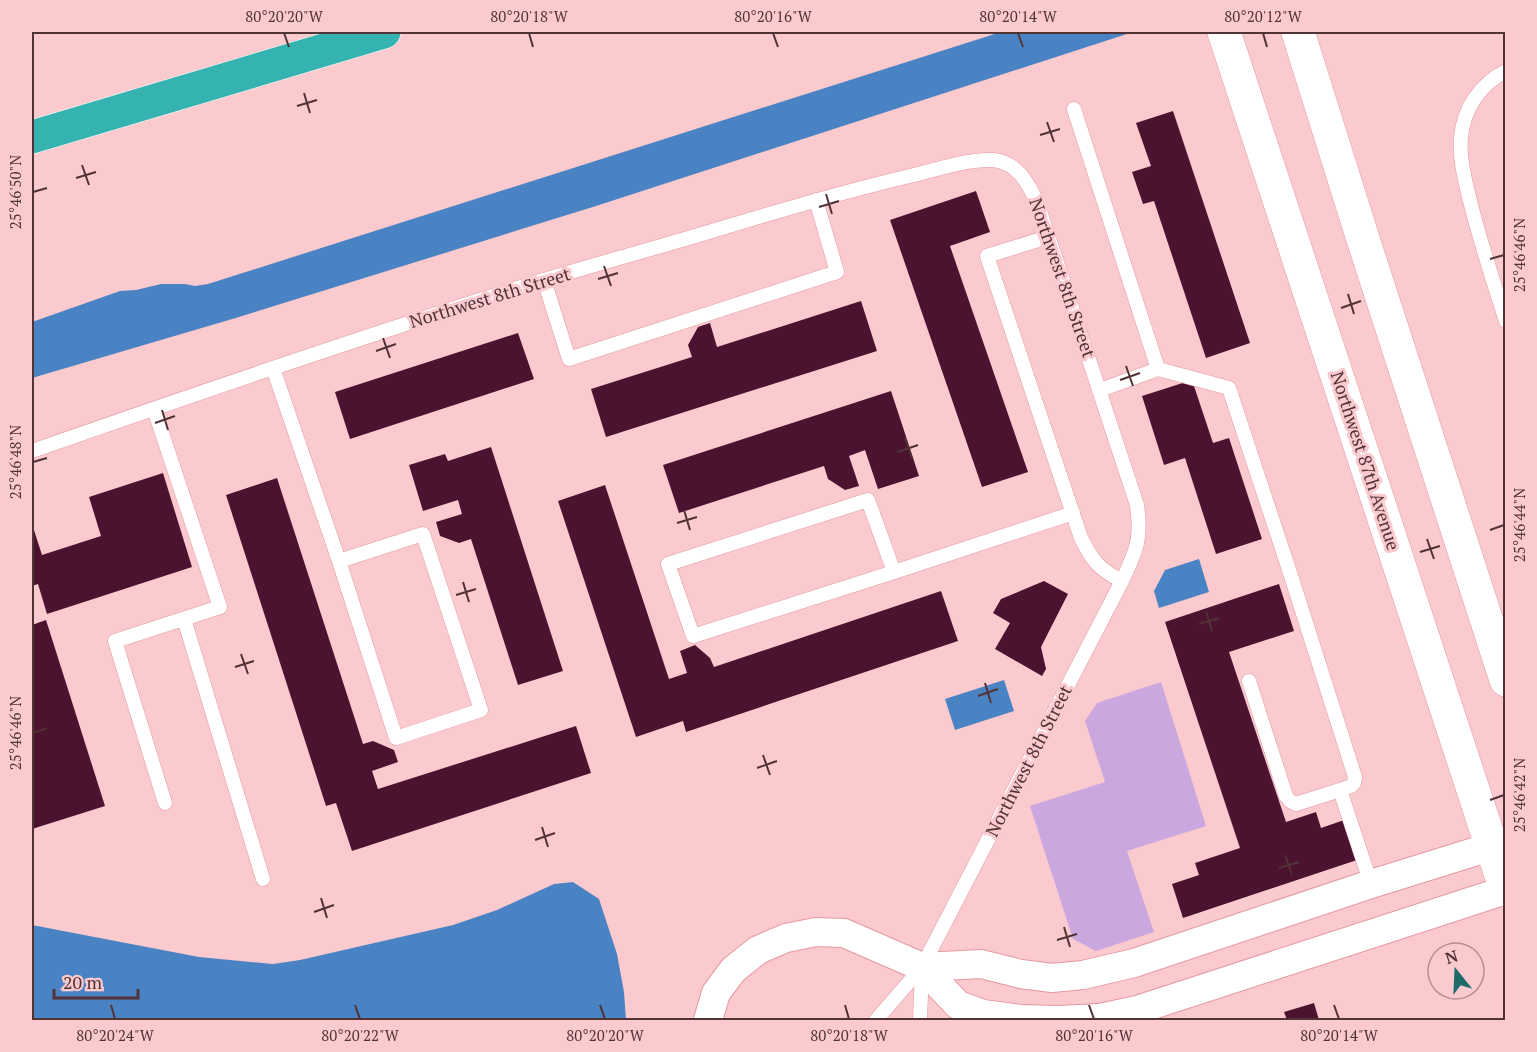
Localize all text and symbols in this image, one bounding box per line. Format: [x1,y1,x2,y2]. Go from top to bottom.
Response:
text: 80°20'20"W [245,6,324,26]
text: 80°20'18"W [490,6,569,26]
text: 80°20'16"W [734,6,813,26]
text: 80°20'14"W [979,6,1058,26]
text: 80°20'12"W [1224,6,1303,26]
text: 25°46'50"N [5,155,25,229]
street label: Northwest 8th Street [1024,195,1102,361]
text: 25°46'46"N [1509,218,1529,292]
street label: Northwest 8th Street [406,261,574,333]
street label: Northwest 87th Avenue [1326,368,1406,553]
text: 25°46'48"N [5,425,25,499]
text: 25°46'44"N [1509,488,1529,562]
street label: Northwest 8th Street [979,680,1077,841]
text: 25°46'46"N [5,696,25,770]
text: 25°46'42"N [1509,758,1529,832]
north arrow [1426,941,1486,1001]
text: N [1442,944,1461,969]
scale bar [54,962,138,1000]
text: 20 m [63,970,103,994]
text: 80°20'24"W [76,1025,155,1045]
text: 80°20'22"W [321,1025,400,1045]
text: 80°20'20"W [566,1025,645,1045]
text: 80°20'18"W [810,1025,889,1045]
text: 80°20'16"W [1055,1025,1134,1045]
text: 80°20'14"W [1300,1025,1379,1045]

